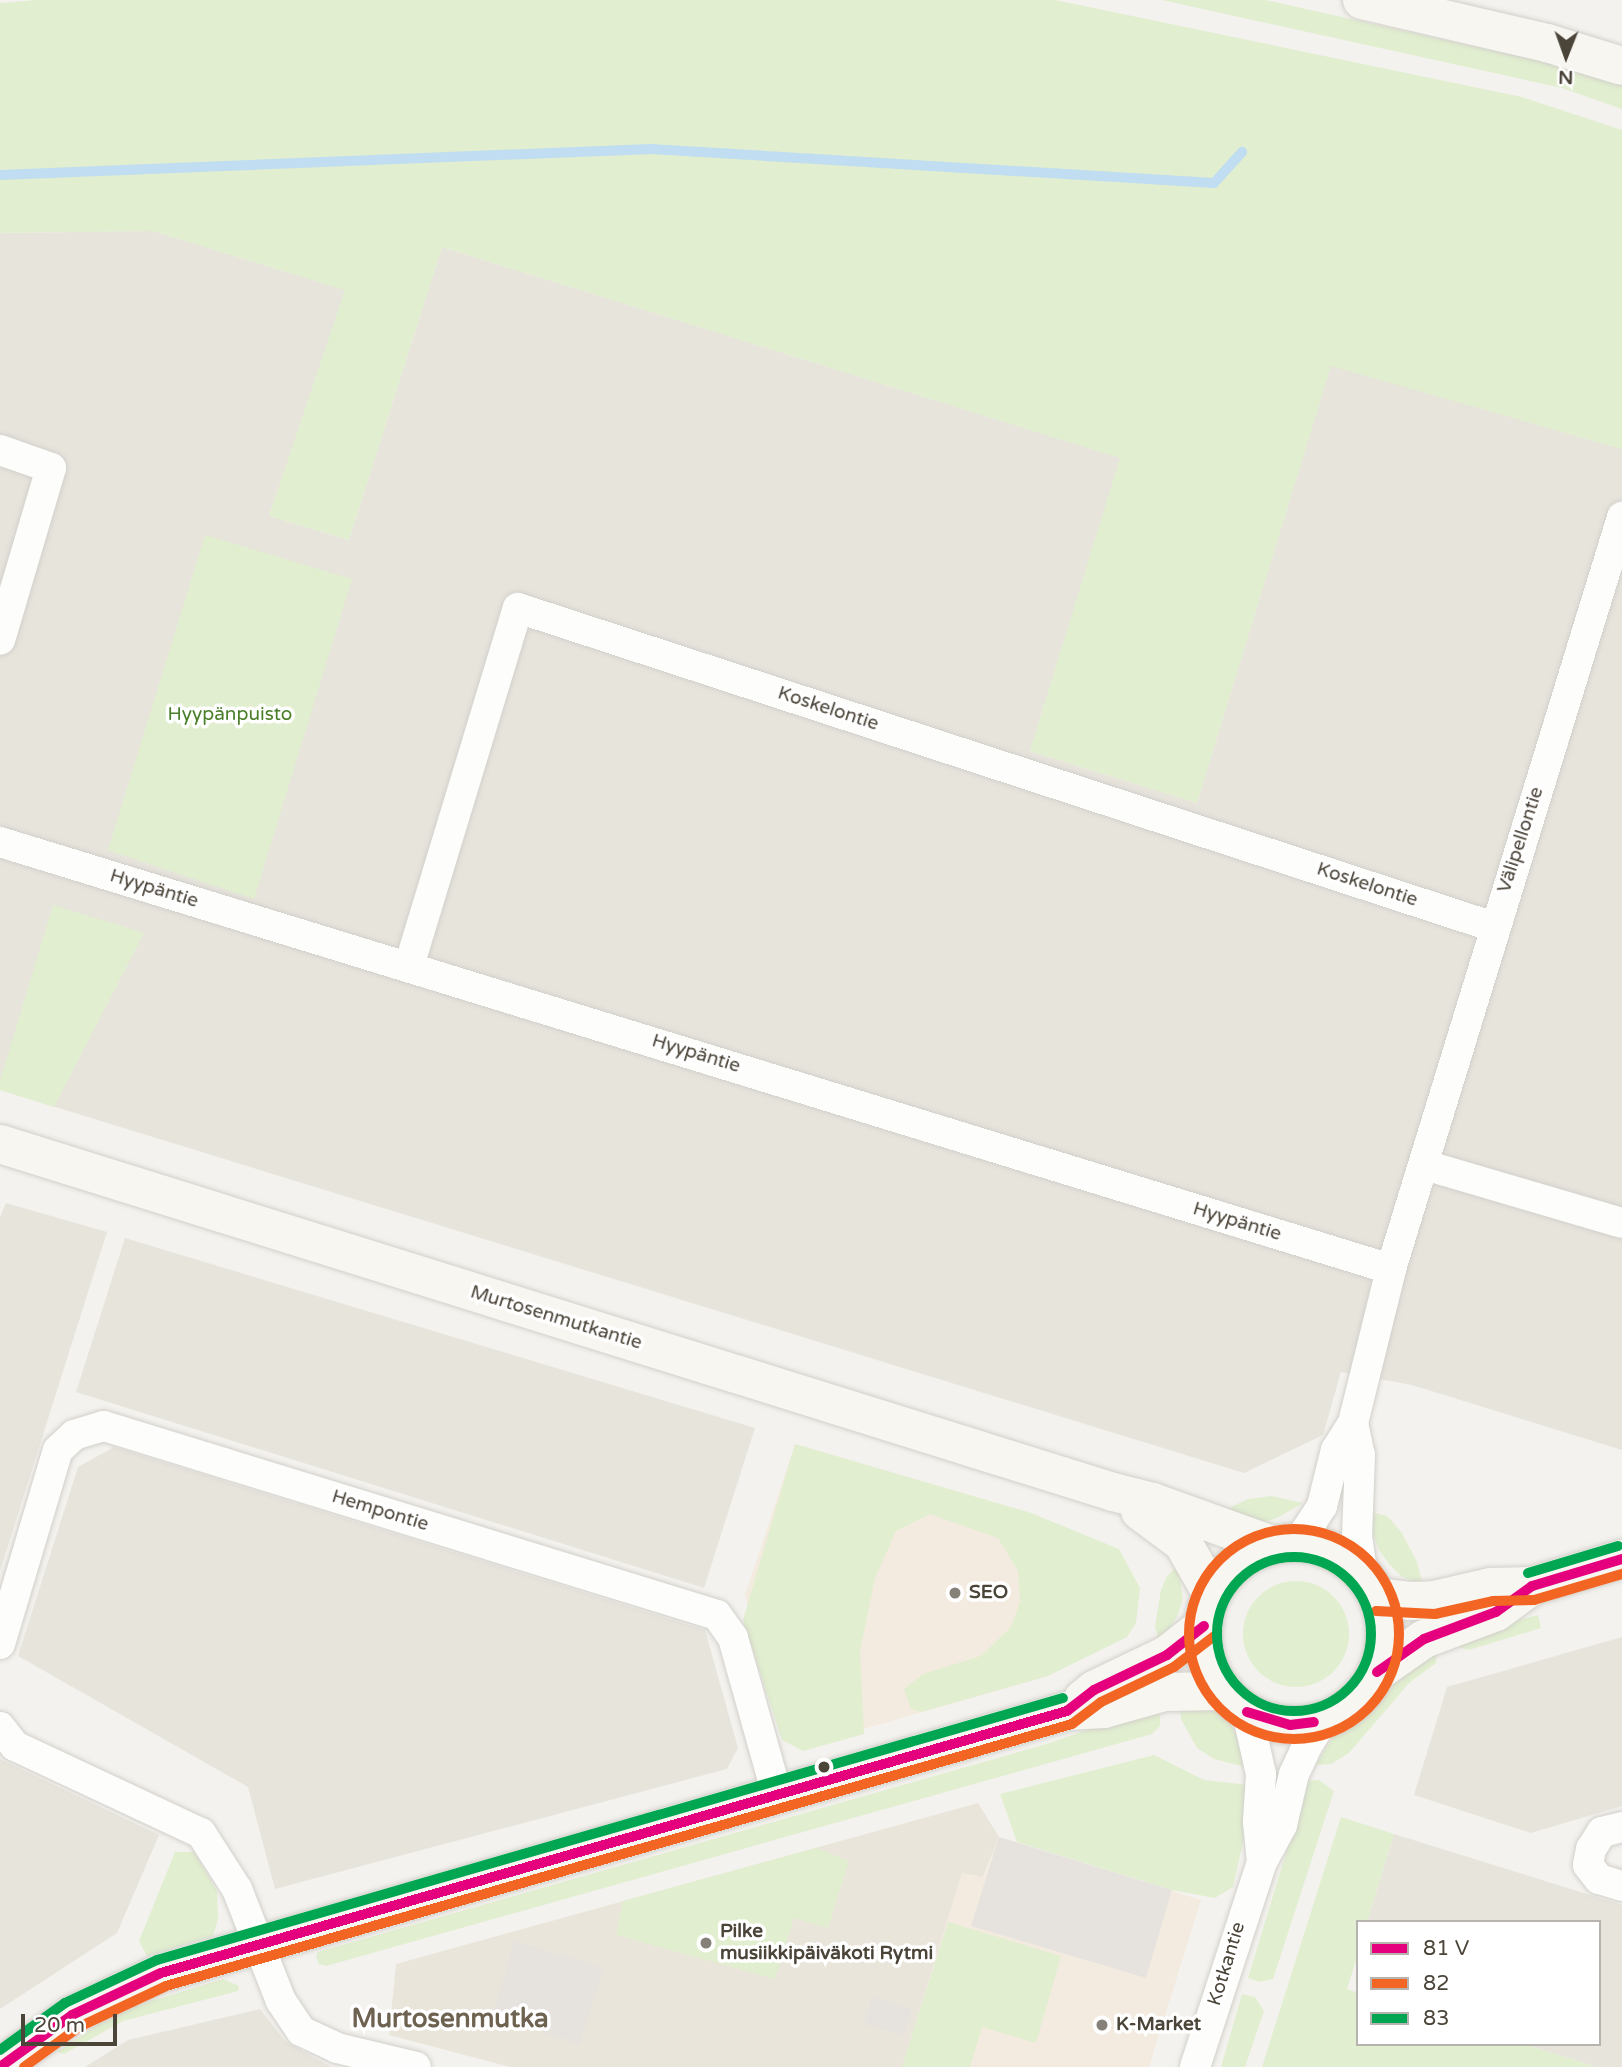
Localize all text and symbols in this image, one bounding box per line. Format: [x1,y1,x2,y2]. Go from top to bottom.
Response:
north arrow [1531,21,1601,91]
text: N [1558,66,1573,88]
street label: Koskelontie [775,682,881,736]
park label: Hyypänpuisto [168,704,292,726]
street label: Välipellontie [1493,784,1549,896]
street label: Koskelontie [1314,858,1420,912]
street label: Hyypäntie [107,865,201,913]
street label: Hyypäntie [649,1030,743,1078]
street label: Hyypäntie [1190,1198,1284,1246]
street label: Murtosenmutkantie [467,1281,645,1355]
street label: Hempontie [329,1485,431,1537]
place label: SEO [969,1582,1008,1604]
marker: SEO [947,1585,963,1601]
unlabelled marker [817,1760,831,1774]
street label: Kotkantie [1203,1919,1251,2009]
legend [1356,1920,1601,2046]
place label: Pilke musiikkipäiväkoti Rytmi [720,1921,933,1965]
marker: Pilke musiikkipäiväkoti Rytmi [698,1935,714,1951]
text: 81 V [1423,1936,1469,1961]
text: 82 [1423,1971,1449,1996]
scale bar [24,2000,121,2044]
district label: Murtosenmutka [351,2003,549,2035]
text: 83 [1423,2006,1449,2031]
text: 20 m [34,2013,85,2038]
place label: K-Market [1116,2014,1201,2036]
marker: K-Market [1094,2017,1110,2033]

